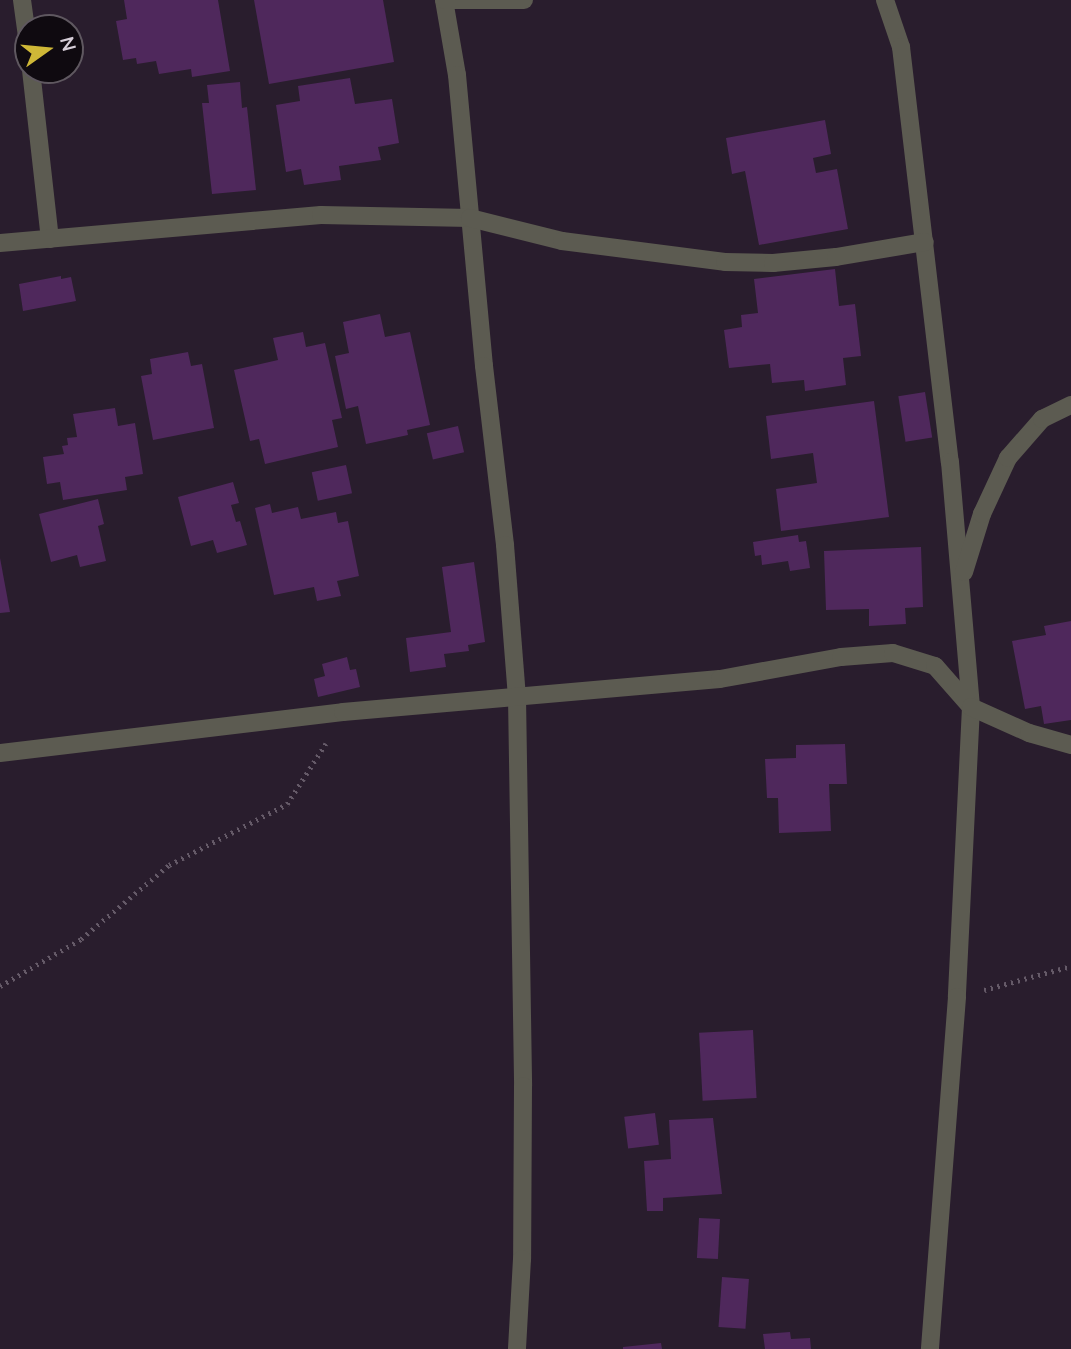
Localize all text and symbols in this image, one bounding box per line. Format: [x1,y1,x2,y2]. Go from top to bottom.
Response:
north arrow [14,14,84,84]
text: N [53,34,82,54]

